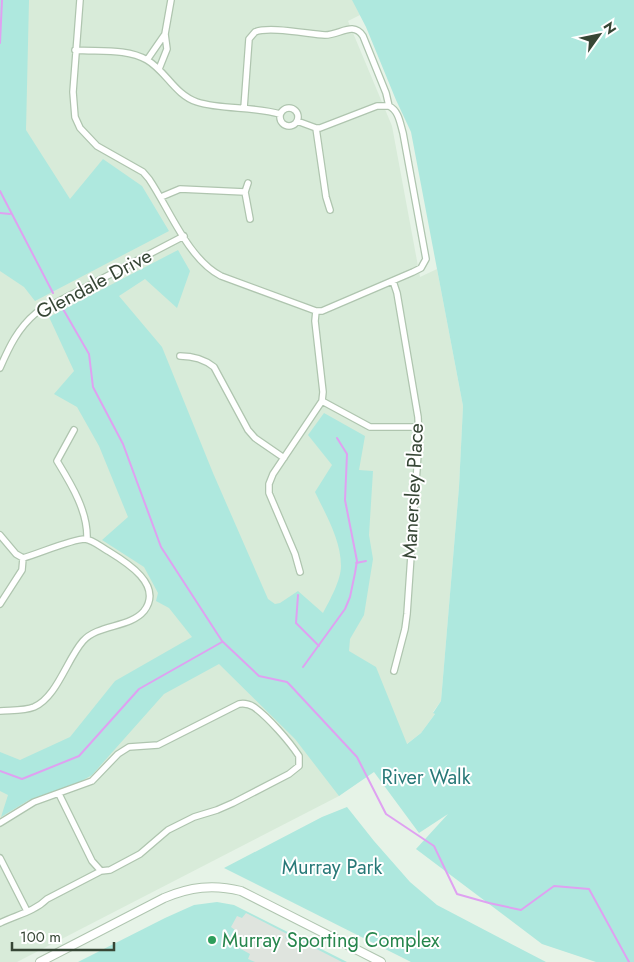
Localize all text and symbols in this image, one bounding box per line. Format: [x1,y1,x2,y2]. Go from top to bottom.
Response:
north arrow [574,10,624,60]
text: N [598,18,621,38]
street label: Glendale Drive [31,241,157,327]
street label: Manersley Place [395,422,431,560]
park label: River Walk [382,763,471,792]
park label: Murray Park [282,853,382,882]
scale bar [12,920,115,952]
text: 100 m [20,926,61,948]
place label: Murray Sporting Complex [222,926,440,955]
marker: Murray Sporting Complex [206,934,218,946]

